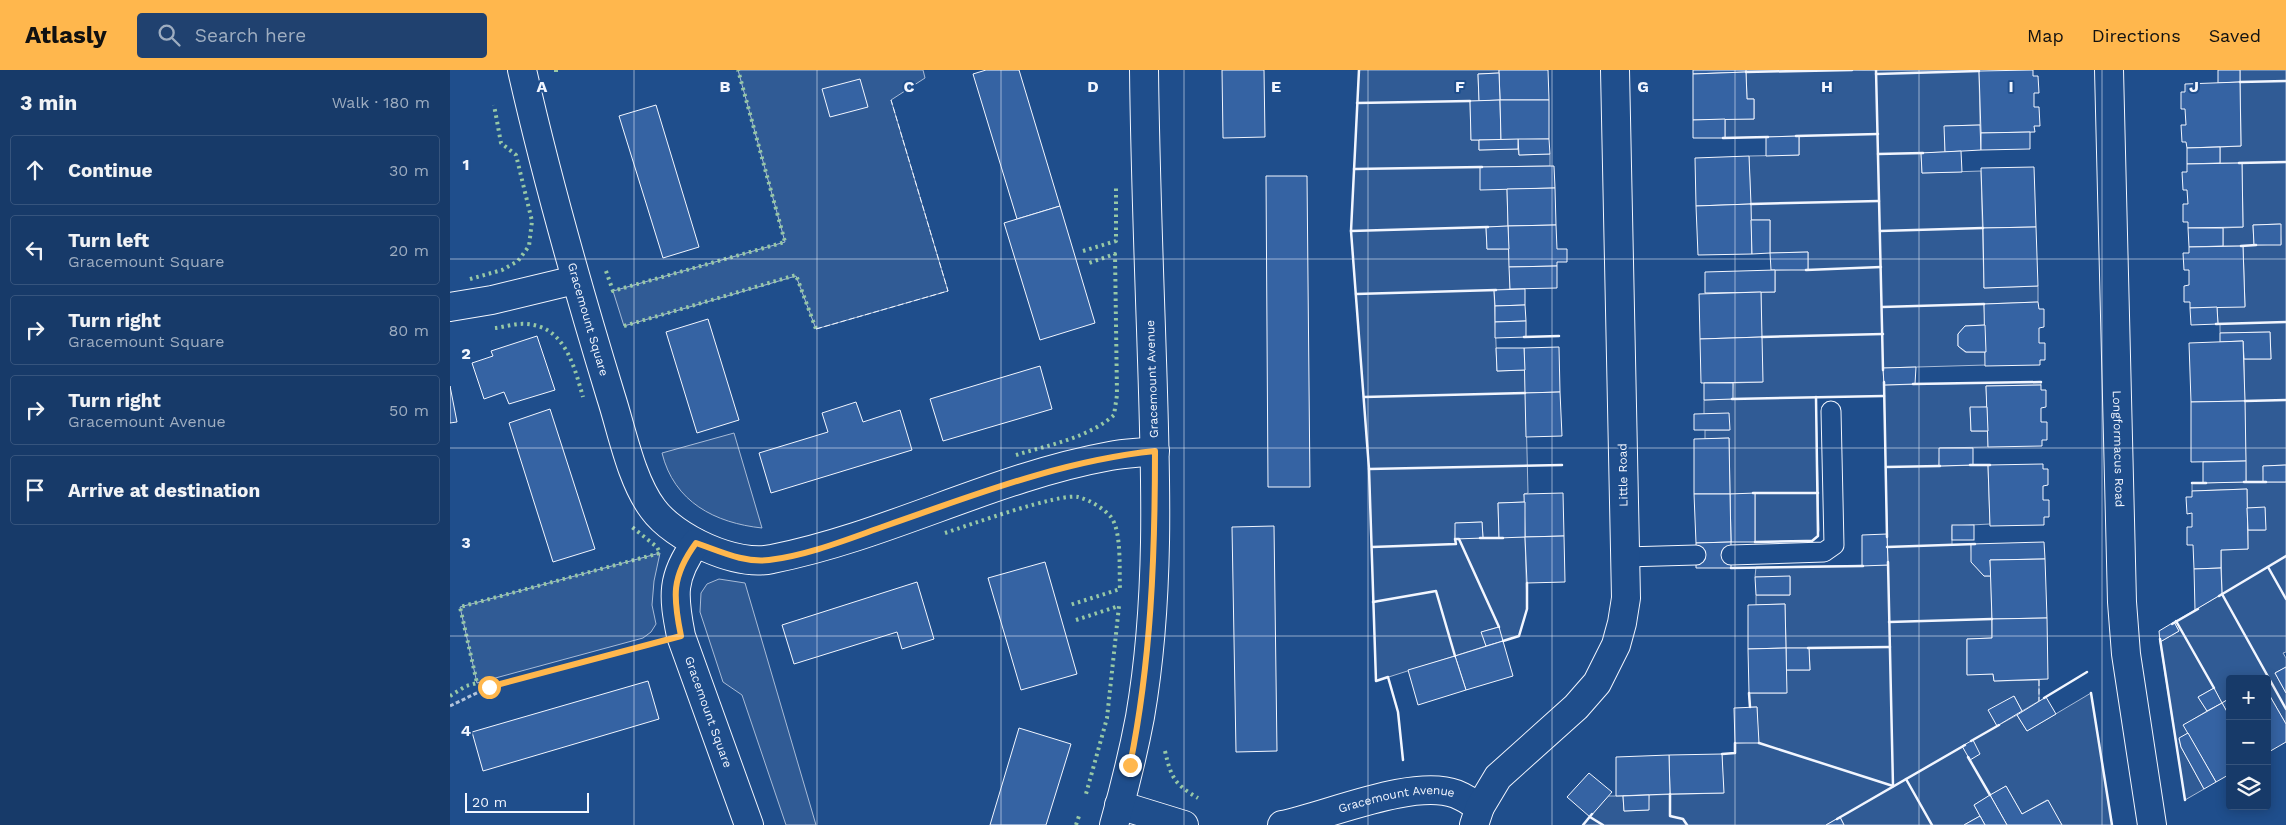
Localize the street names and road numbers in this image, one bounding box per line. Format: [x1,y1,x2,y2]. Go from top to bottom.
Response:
street label: Gracemount Square [565,261,611,378]
street label: Gracemount Avenue [1143,320,1161,438]
street label: Longformacus Road [2110,390,2127,507]
street label: Little Road [1615,443,1631,507]
street label: Gracemount Square [682,654,735,770]
street label: Gracemount Avenue [1336,783,1456,816]

